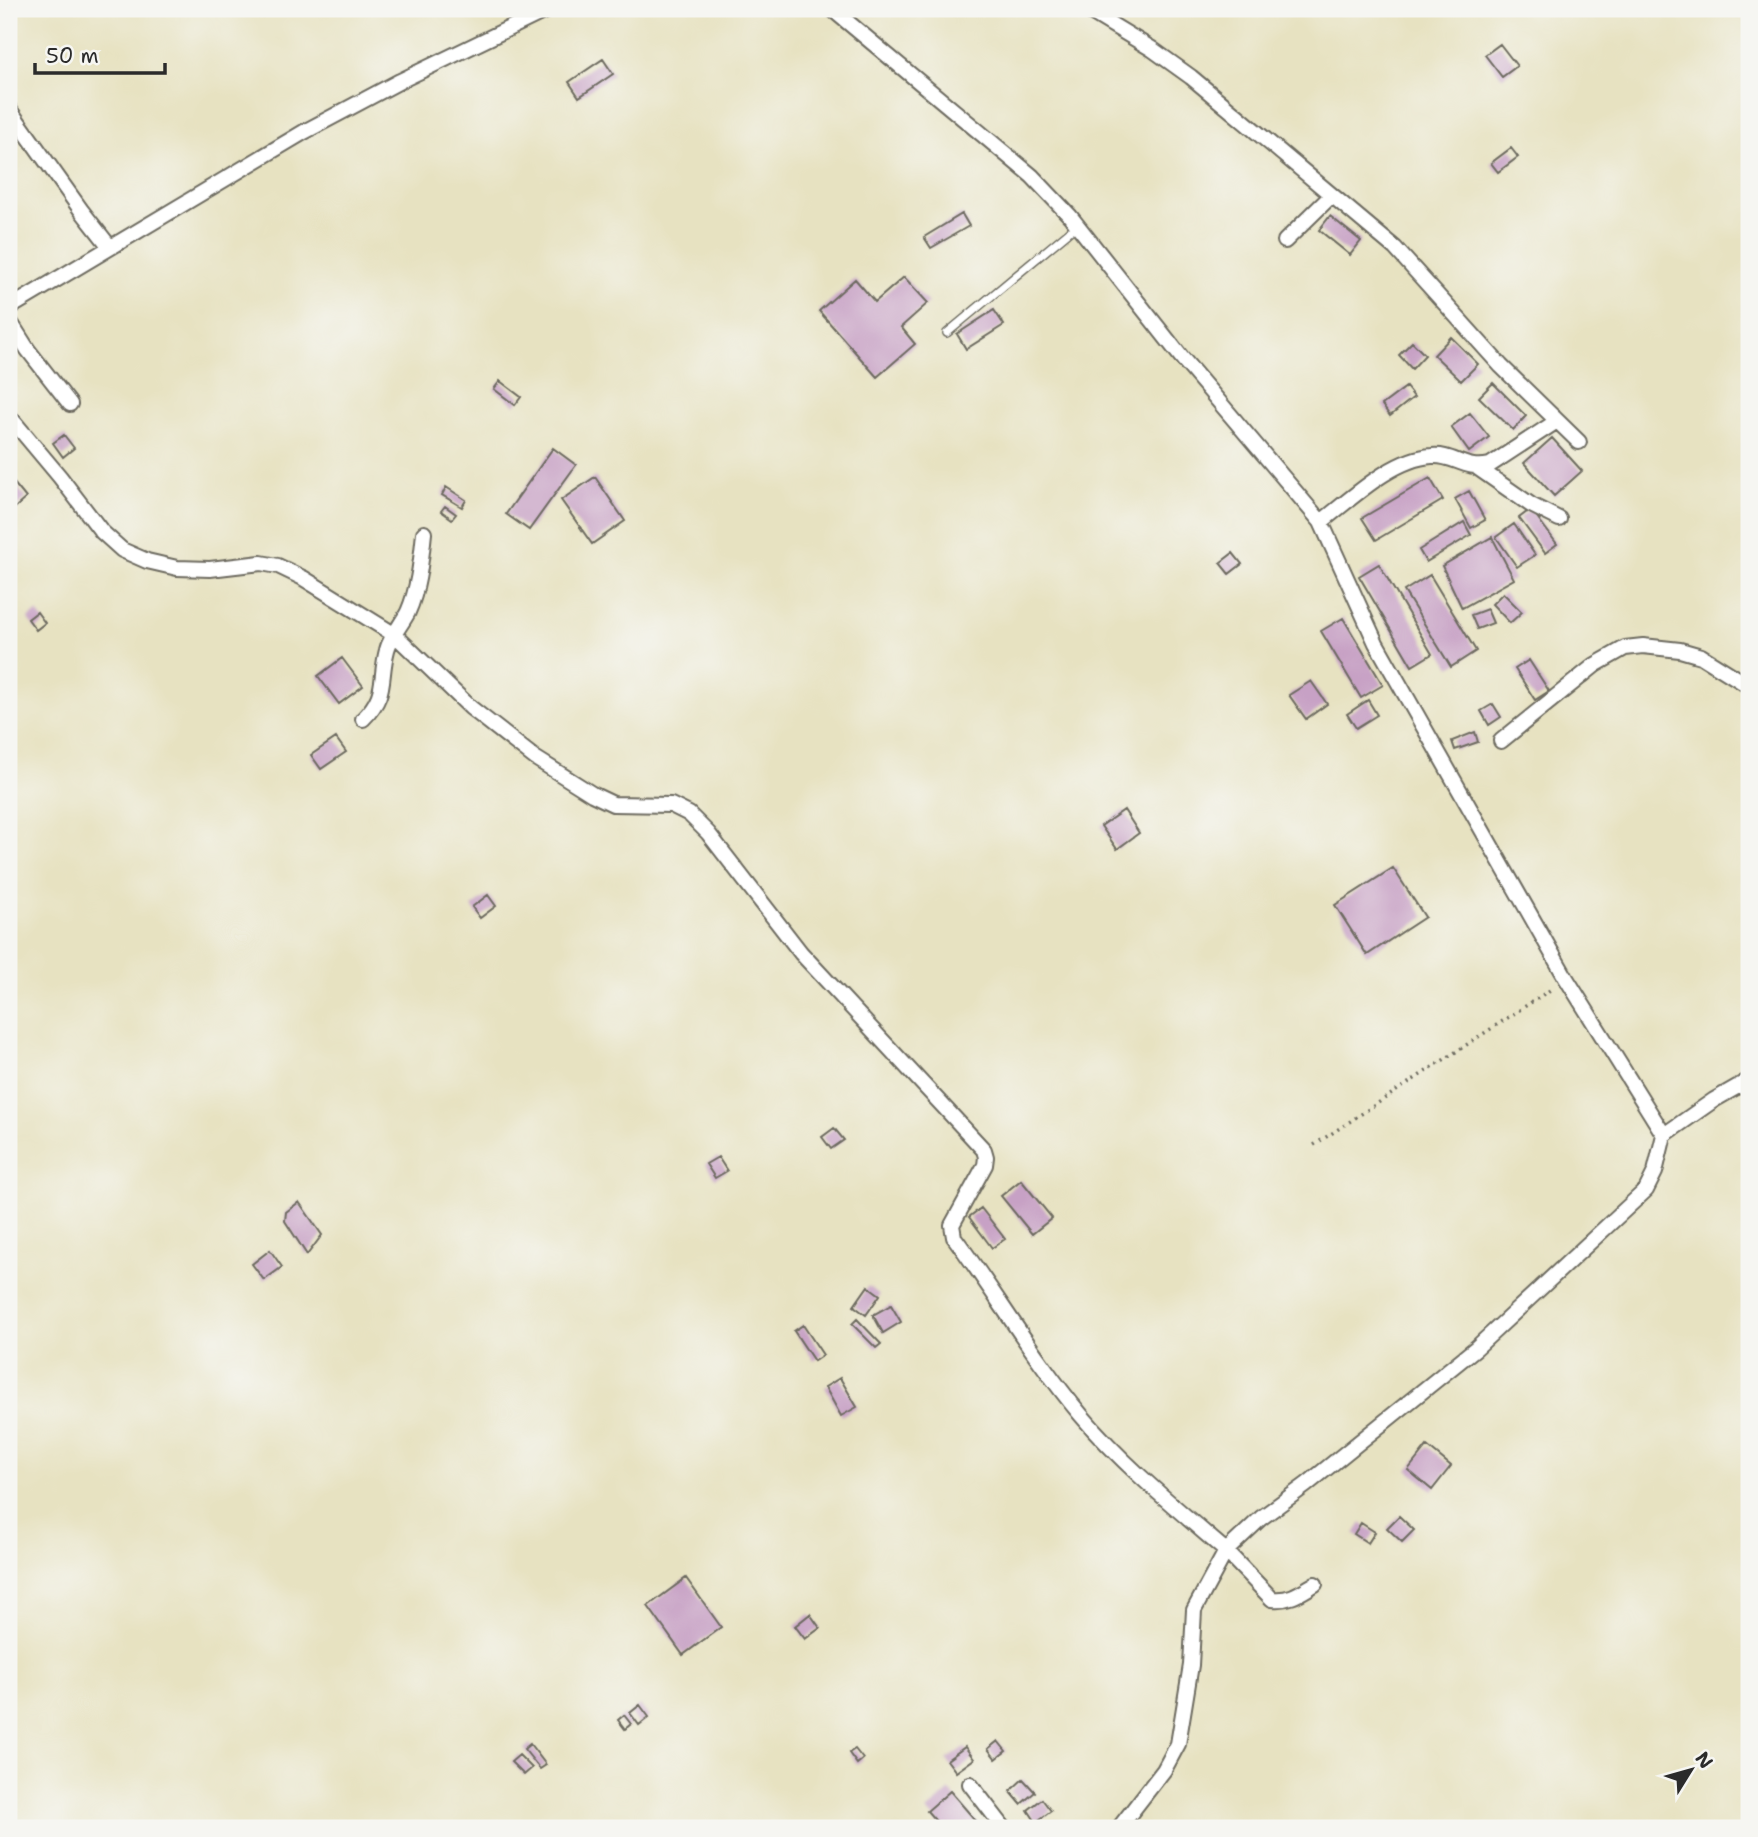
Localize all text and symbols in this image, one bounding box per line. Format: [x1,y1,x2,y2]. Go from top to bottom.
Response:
scale bar [35,32,164,76]
text: 50 m [46,42,99,70]
north arrow [1656,1736,1726,1806]
text: N [1690,1747,1719,1774]

